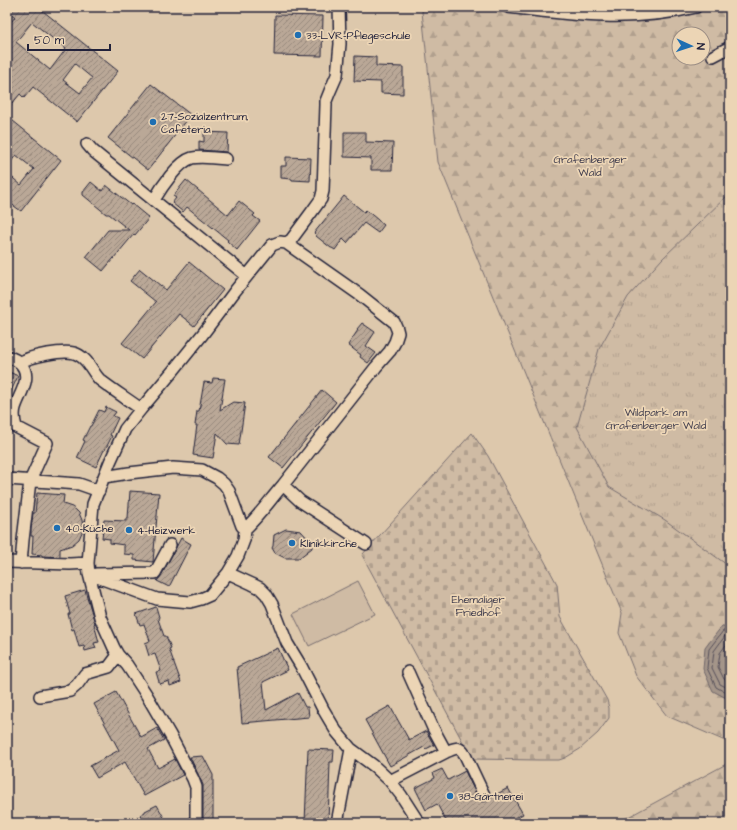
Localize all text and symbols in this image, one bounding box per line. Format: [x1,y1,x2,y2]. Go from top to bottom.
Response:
scale bar [28,26,110,52]
north arrow [671,26,711,66]
place label: 33-LVR-Pflegeschule [306,28,410,44]
marker: 33-LVR-Pflegeschule [293,30,303,40]
text: 50 m [34,32,65,49]
text: N [693,43,708,50]
place label: 27-Sozialzentrum, Cafeteria [161,109,249,137]
marker: 27-Sozialzentrum, Cafeteria [148,117,158,127]
park label: Grafenberger Wald [553,152,627,180]
park label: Wildpark am Grafenberger Wald [606,405,707,434]
place label: 40-Küche [65,521,113,536]
marker: 40-Küche [52,523,62,533]
place label: 4-Heizwerk [137,523,196,538]
marker: 4-Heizwerk [124,525,134,535]
place label: Klinikkirche [300,536,357,551]
marker: Klinikkirche [287,538,297,548]
park label: Ehemaliger Friedhof [451,592,505,620]
place label: 38-Gärtnerei [458,789,523,804]
marker: 38-Gärtnerei [445,791,455,801]

